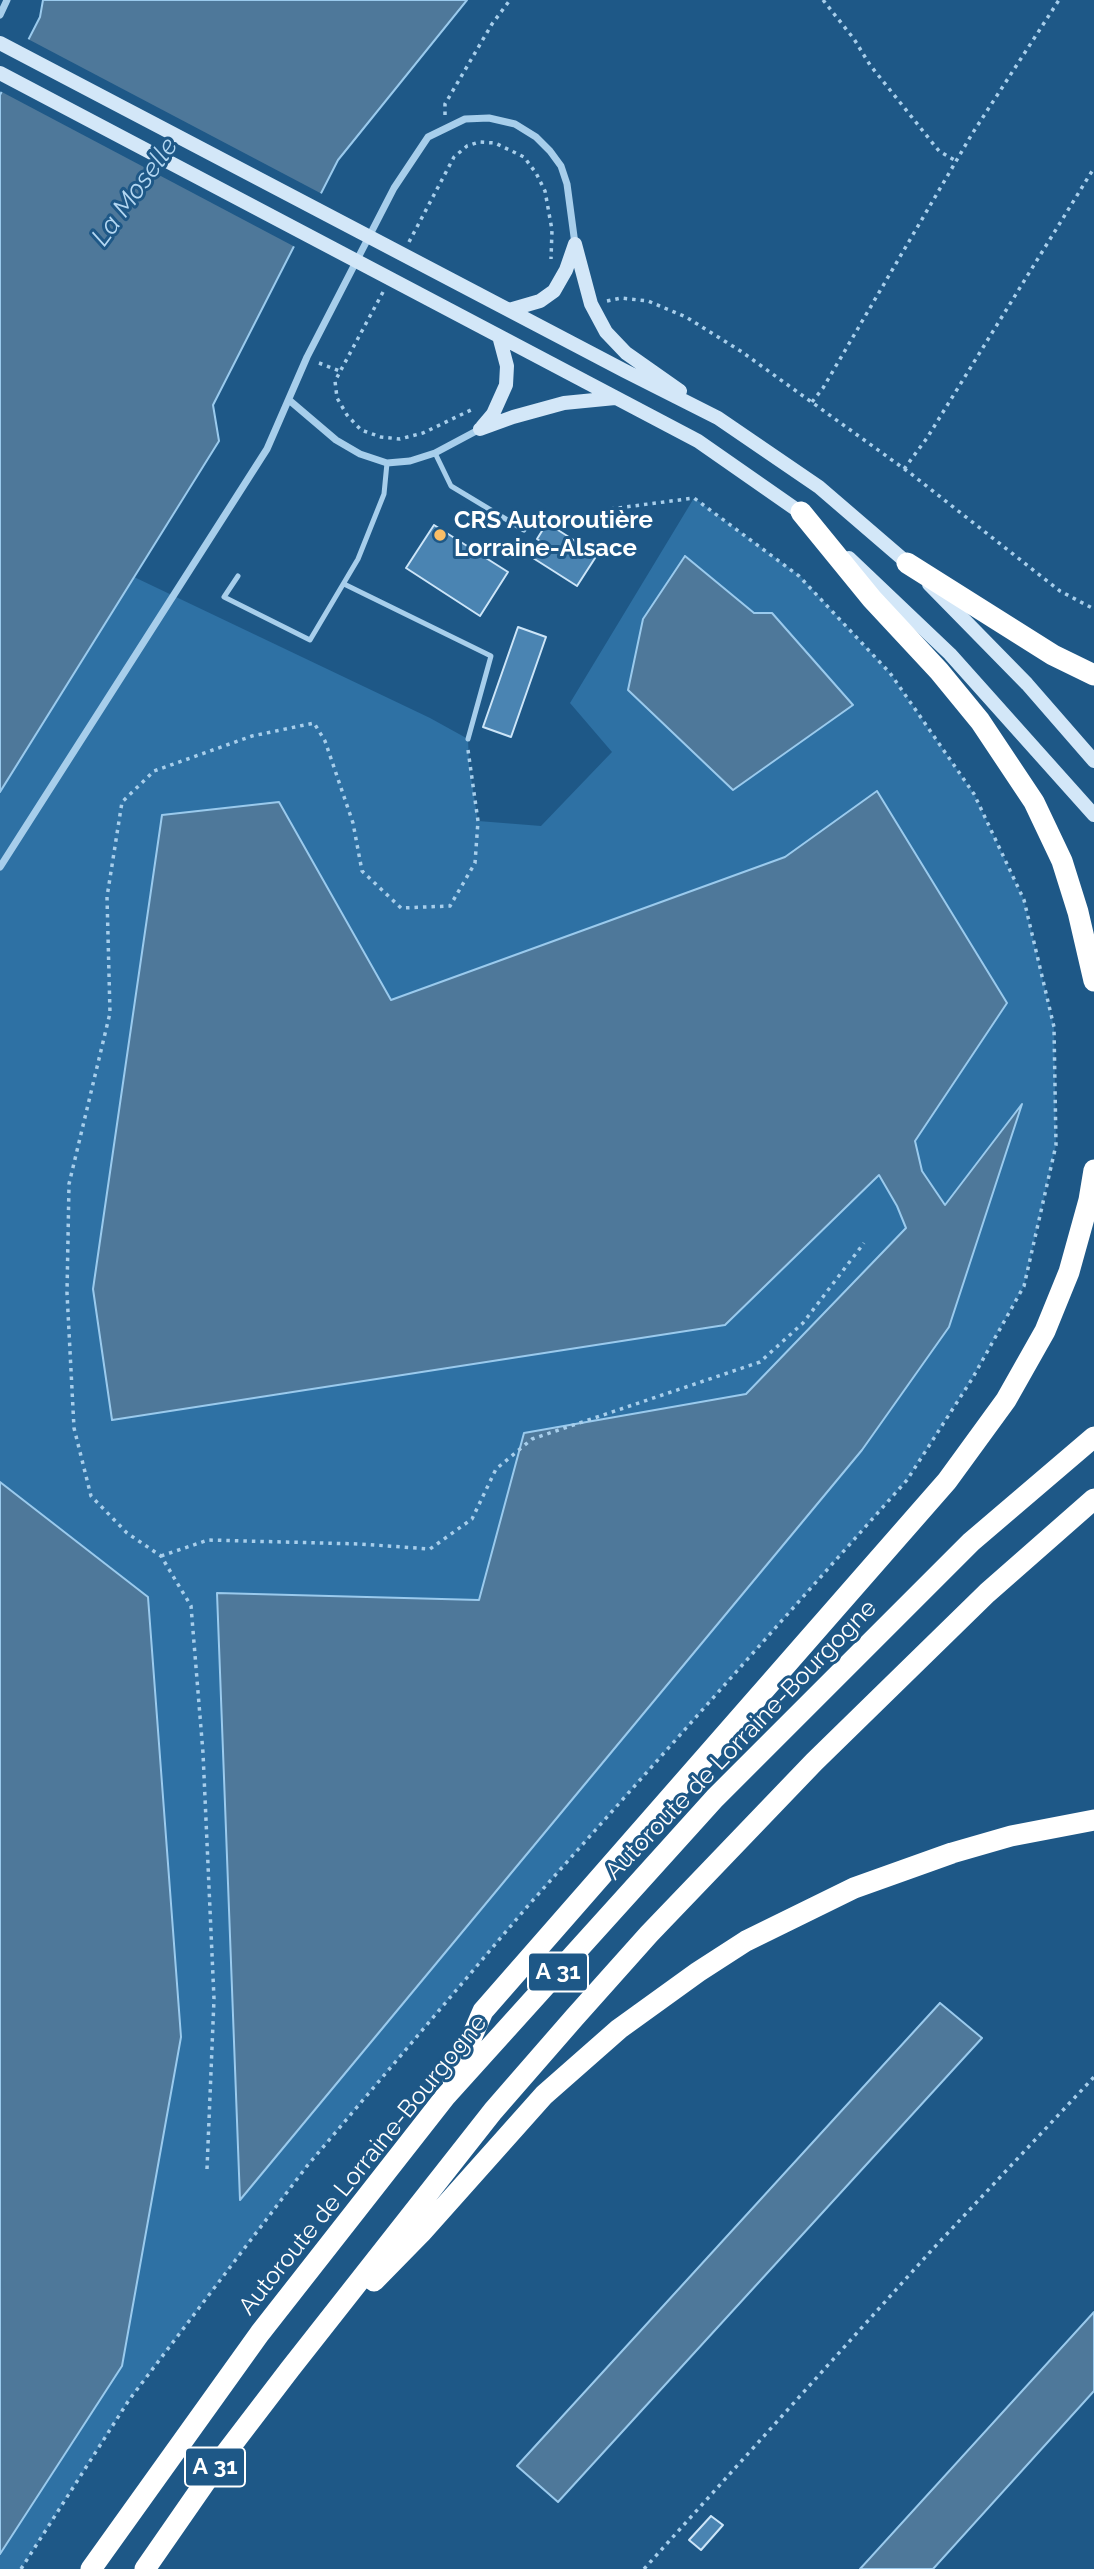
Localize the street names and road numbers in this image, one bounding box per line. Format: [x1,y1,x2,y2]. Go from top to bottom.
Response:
street label: Autoroute de Lorraine-Bourgogne [599,1594,883,1886]
road number: A 31 [528,1952,588,1992]
street label: Autoroute de Lorraine-Bourgogne [233,2009,493,2321]
road number: A 31 [185,2448,245,2486]

